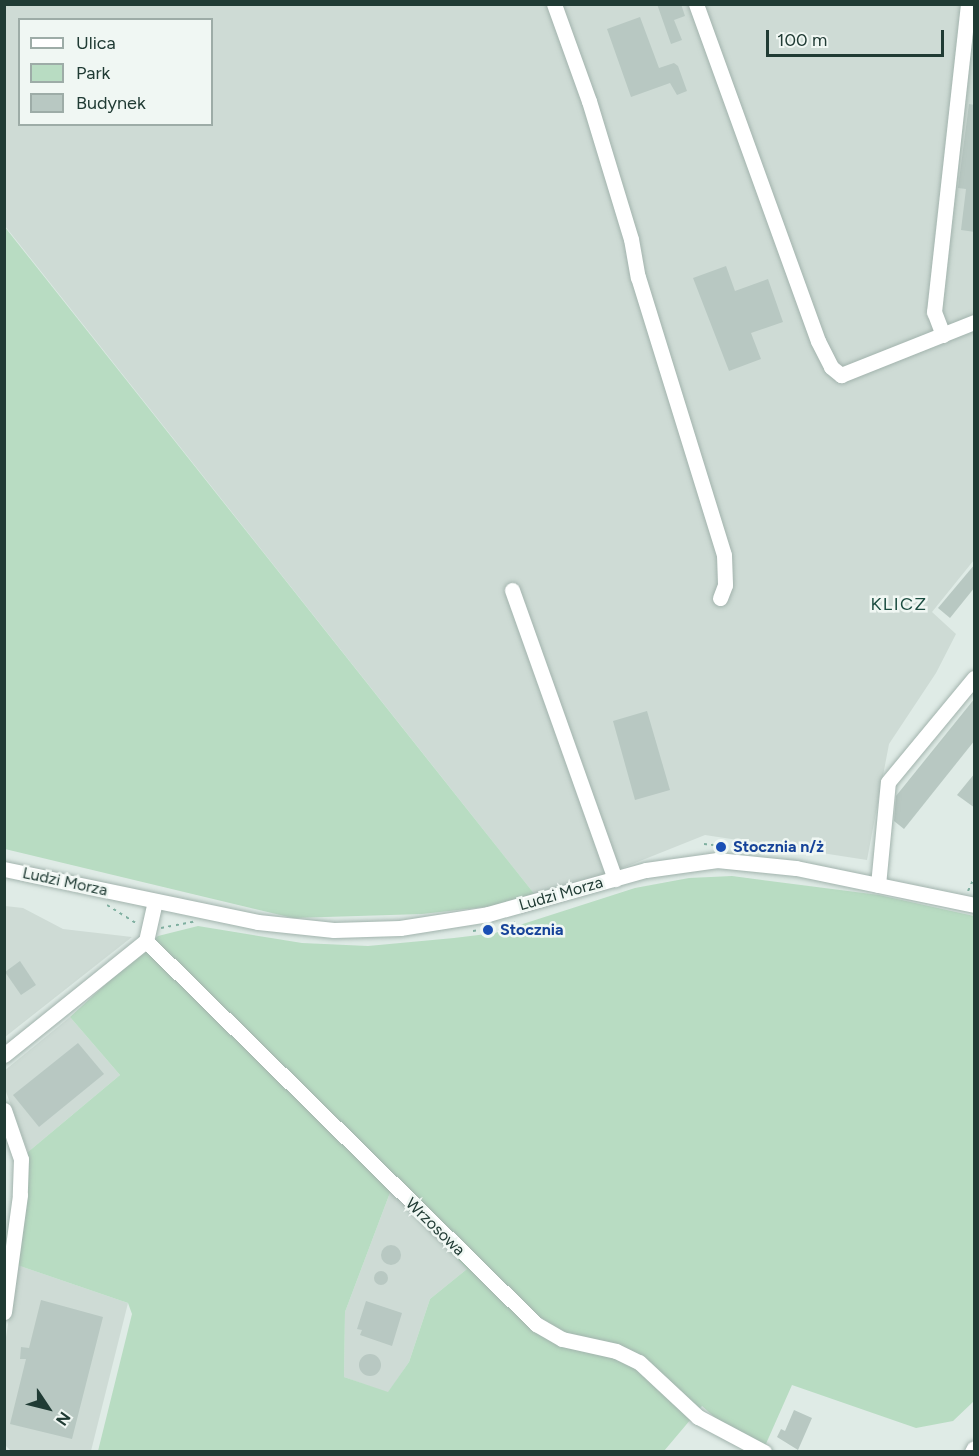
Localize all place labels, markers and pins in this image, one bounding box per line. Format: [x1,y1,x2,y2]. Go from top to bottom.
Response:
place label: Stocznia n/ż [733,837,824,857]
marker: Stocznia n/ż [714,840,728,854]
place label: Stocznia [500,920,563,940]
marker: Stocznia [481,923,495,937]

